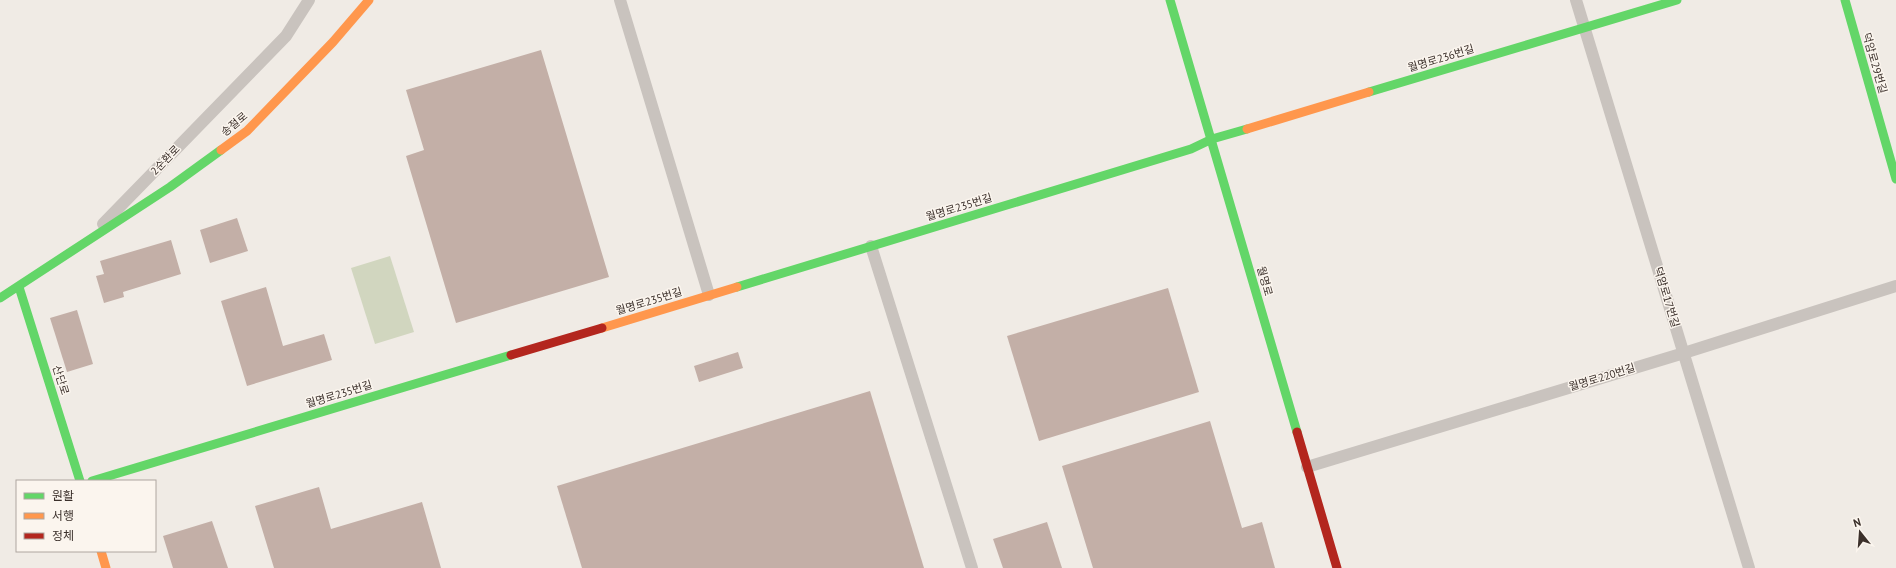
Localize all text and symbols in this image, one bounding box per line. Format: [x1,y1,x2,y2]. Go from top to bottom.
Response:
street label: 덕암로29번길 [1860,31,1890,95]
street label: 월명로236번길 [1406,41,1476,75]
street label: 송절로 [218,109,250,139]
street label: 2순환로 [147,142,183,178]
street label: 월명로235번길 [924,190,994,224]
street label: 월명로 [1254,264,1276,298]
street label: 덕암로17번길 [1651,265,1683,329]
street label: 월명로235번길 [614,284,684,318]
street label: 월명로220번길 [1567,360,1637,394]
street label: 산단로 [50,363,72,397]
street label: 월명로235번길 [304,377,374,411]
legend [16,480,156,552]
text: 원활 [52,488,74,503]
text: 서행 [52,508,74,523]
north arrow [1840,512,1880,552]
text: N [1852,515,1863,530]
text: 정체 [52,528,74,543]

